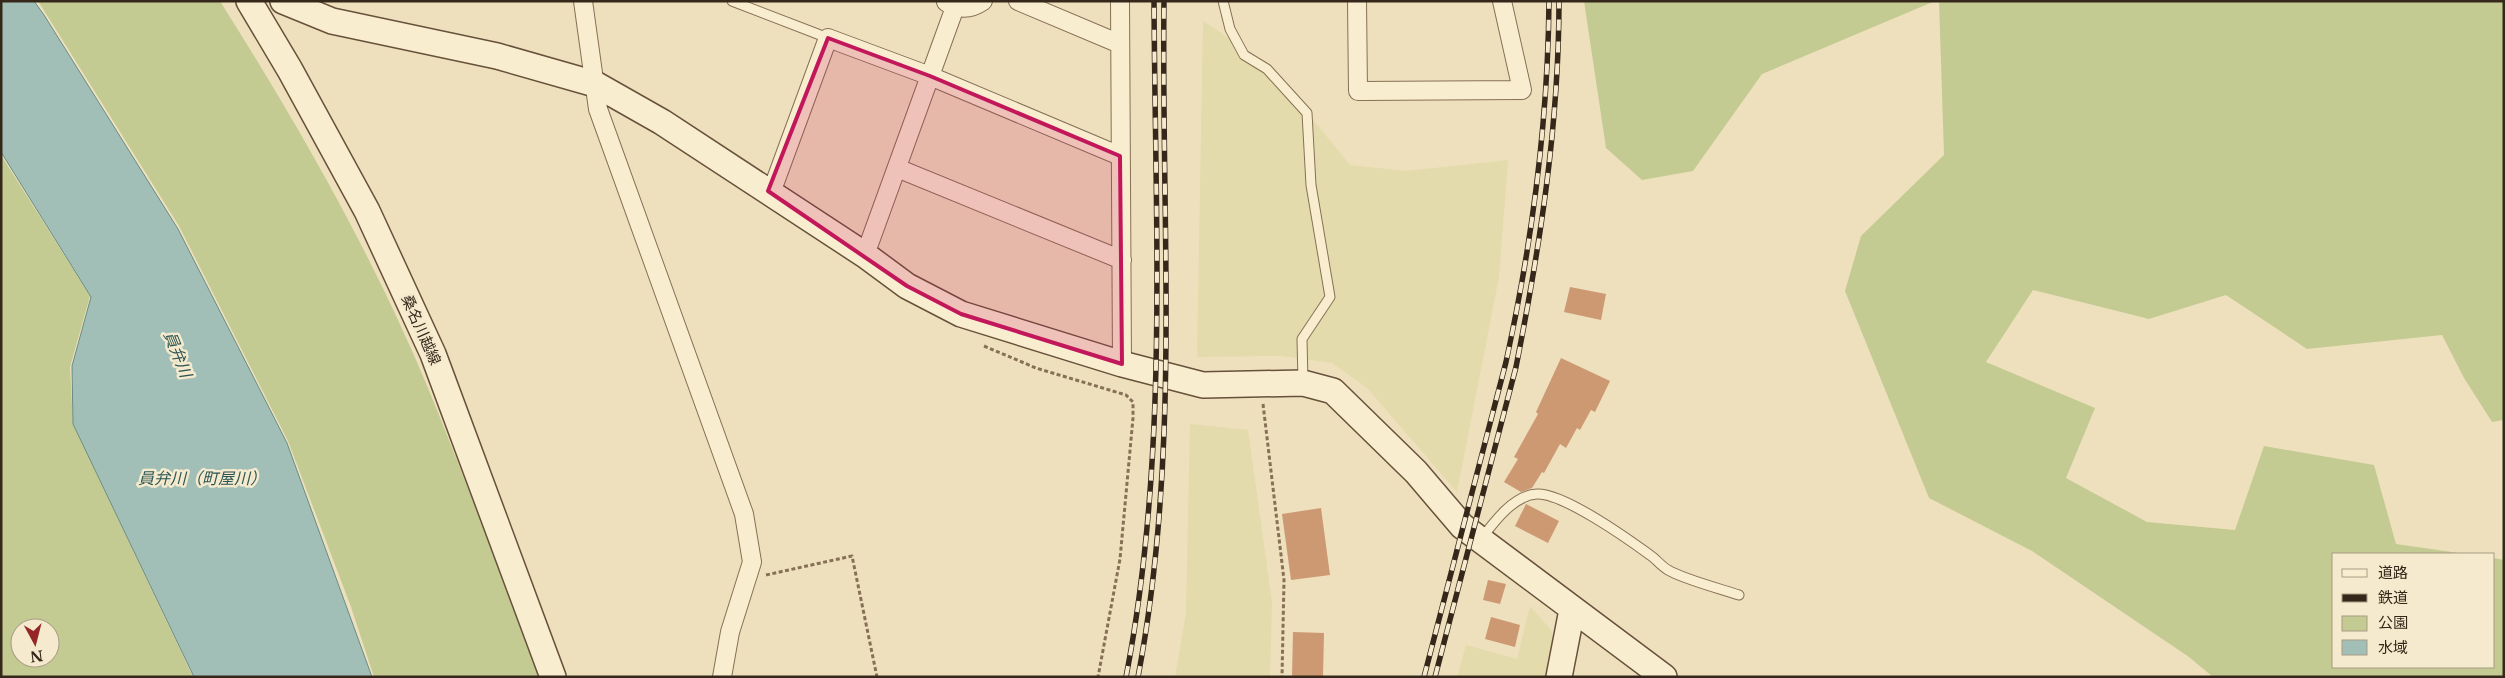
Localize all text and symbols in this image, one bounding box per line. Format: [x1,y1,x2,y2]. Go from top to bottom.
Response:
street label: 桑名川越線 [398,292,445,368]
water label: 員弁川 [160,328,197,382]
water label: 員弁川（町屋川） [138,468,266,488]
legend [2332,553,2495,668]
text: 道路 [2378,563,2408,582]
text: 鉄道 [2378,588,2408,607]
text: 公園 [2378,613,2408,632]
north arrow [10,618,60,668]
text: 水域 [2378,638,2408,657]
text: N [29,646,44,666]

